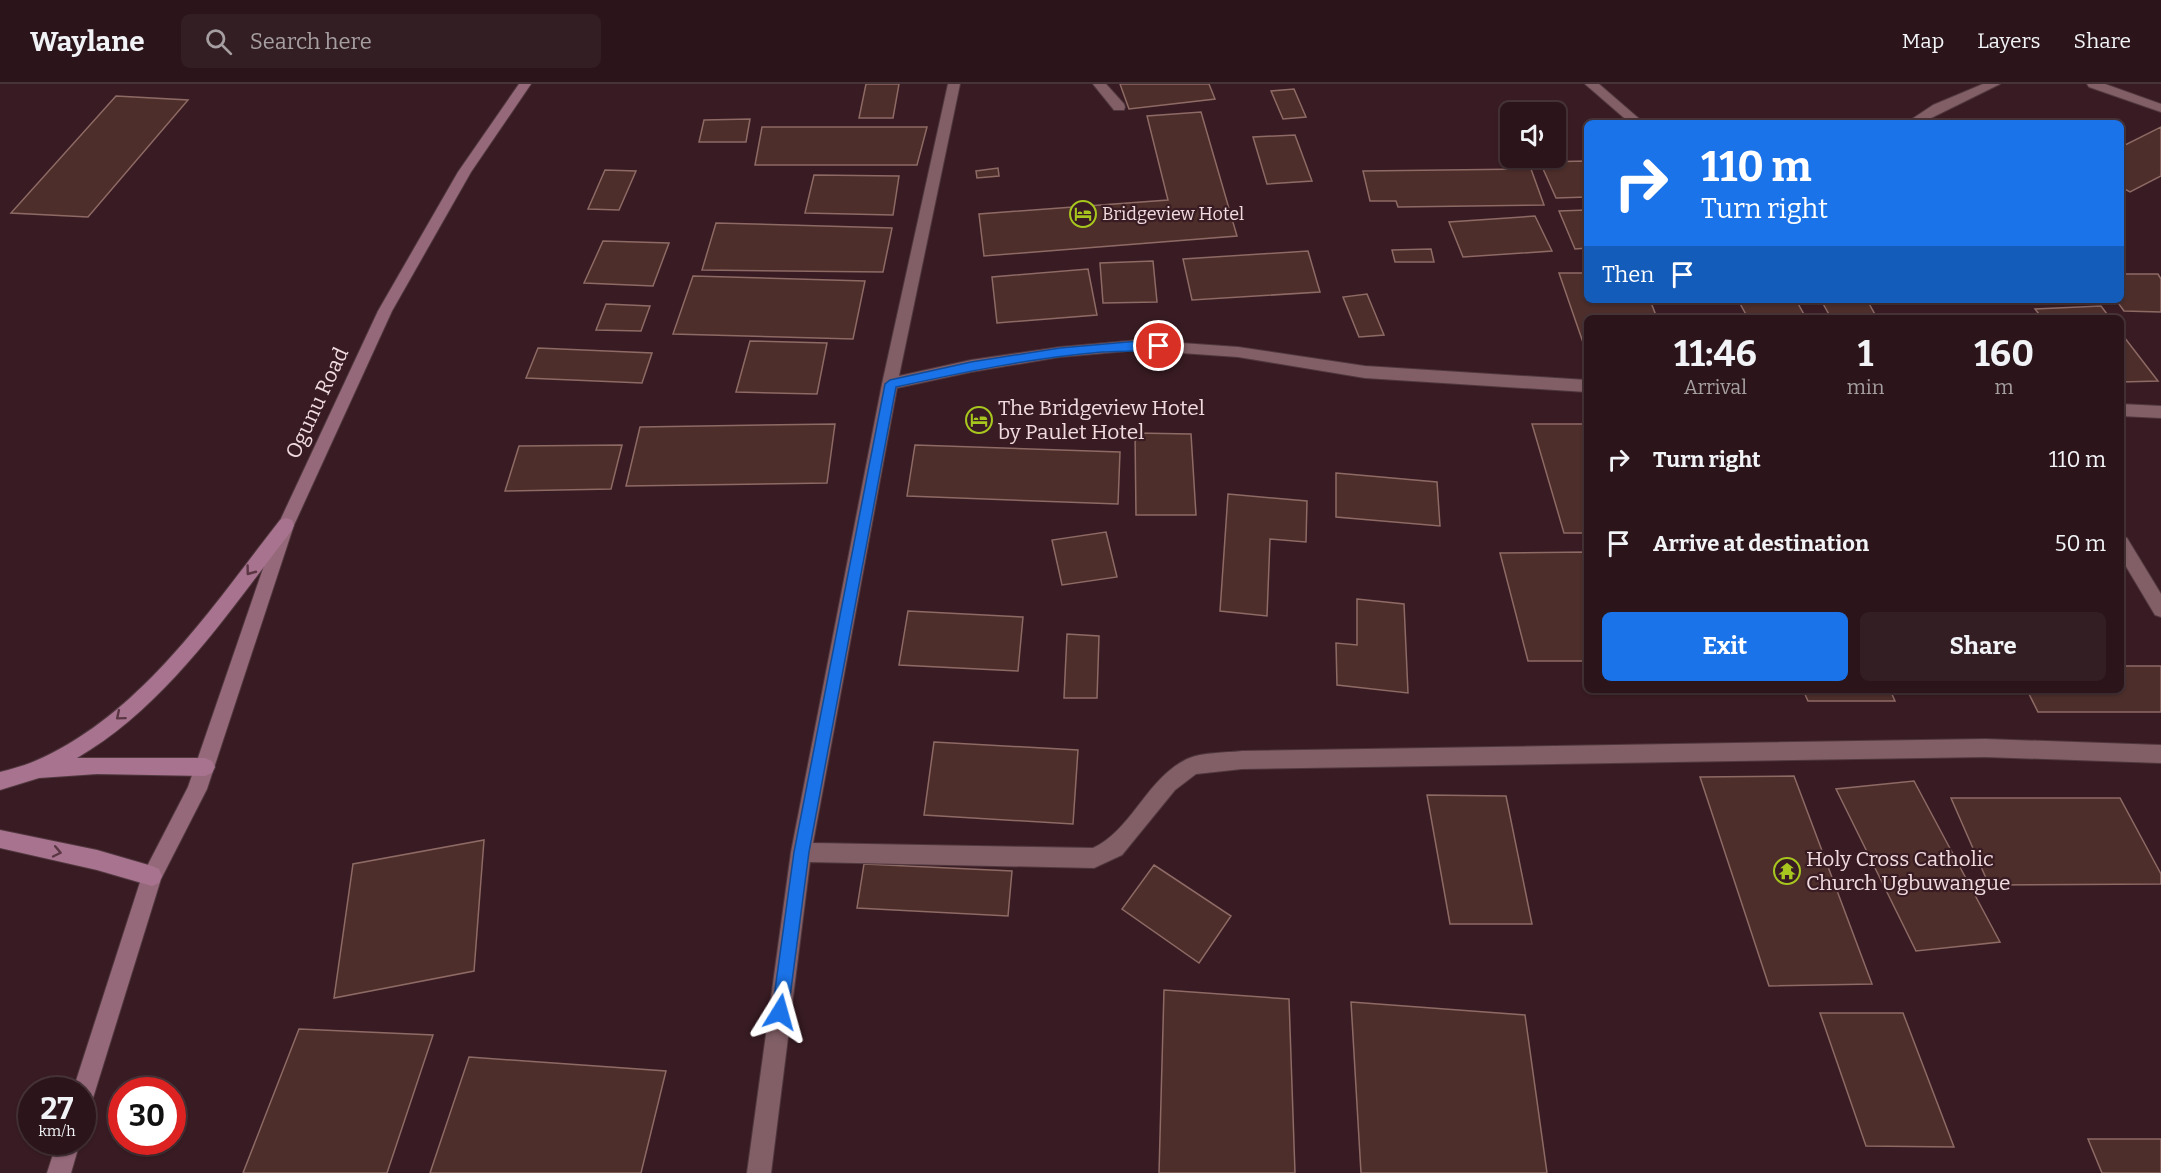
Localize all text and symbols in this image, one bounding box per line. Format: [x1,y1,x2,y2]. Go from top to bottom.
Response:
search box [181,14,601,68]
text: Waylane [30,25,145,58]
icon: search [202,25,235,58]
text: Search here [250,28,372,55]
text: Map [1902,28,1944,54]
text: Layers [1977,28,2041,54]
text: Share [2074,28,2131,54]
map controls [1500,102,1566,168]
button: sound [1500,102,1566,168]
text: 110 m [1701,142,1812,192]
icon: right [1602,144,1680,222]
text: Turn right [1701,193,1828,225]
hotel icon: Bridgeview Hotel [1068,199,1098,229]
place label: Bridgeview Hotel [1102,203,1244,225]
icon: arrive [1666,258,1699,291]
text: Then [1602,261,1654,288]
pin [1133,320,1184,371]
icon: arrive [1142,329,1175,362]
text: 11:46 [1674,332,1757,376]
text: 1 [1858,332,1873,376]
text: 160 [1974,332,2034,376]
street label: Ogunu Road [280,343,354,463]
text: Arrival [1684,375,1747,399]
text: min [1847,375,1884,399]
text: m [1995,375,2014,399]
place label: The Bridgeview Hotel by Paulet Hotel [998,395,1205,445]
hotel icon: The Bridgeview Hotel by Paulet Hotel [964,405,994,435]
icon: right [1602,443,1635,476]
text: Turn right [1653,446,1761,473]
text: 110 m [2049,446,2106,473]
icon: arrive [1602,527,1635,560]
text: Arrive at destination [1653,530,1869,557]
text: 50 m [2055,530,2106,557]
one-way arrow [246,564,257,575]
button: Exit [1602,612,1848,681]
button: Share [1860,612,2106,681]
one-way arrow [116,709,127,720]
one-way arrow [52,844,62,857]
place label: Holy Cross Catholic Church Ugbuwangue [1806,846,2011,896]
temple icon: Holy Cross Catholic Church Ugbuwangue [1772,856,1802,886]
position arrow [748,980,812,1044]
speed limit sign: 30 [108,1077,186,1155]
text: 27 [41,1091,73,1127]
text: km/h [38,1122,76,1140]

